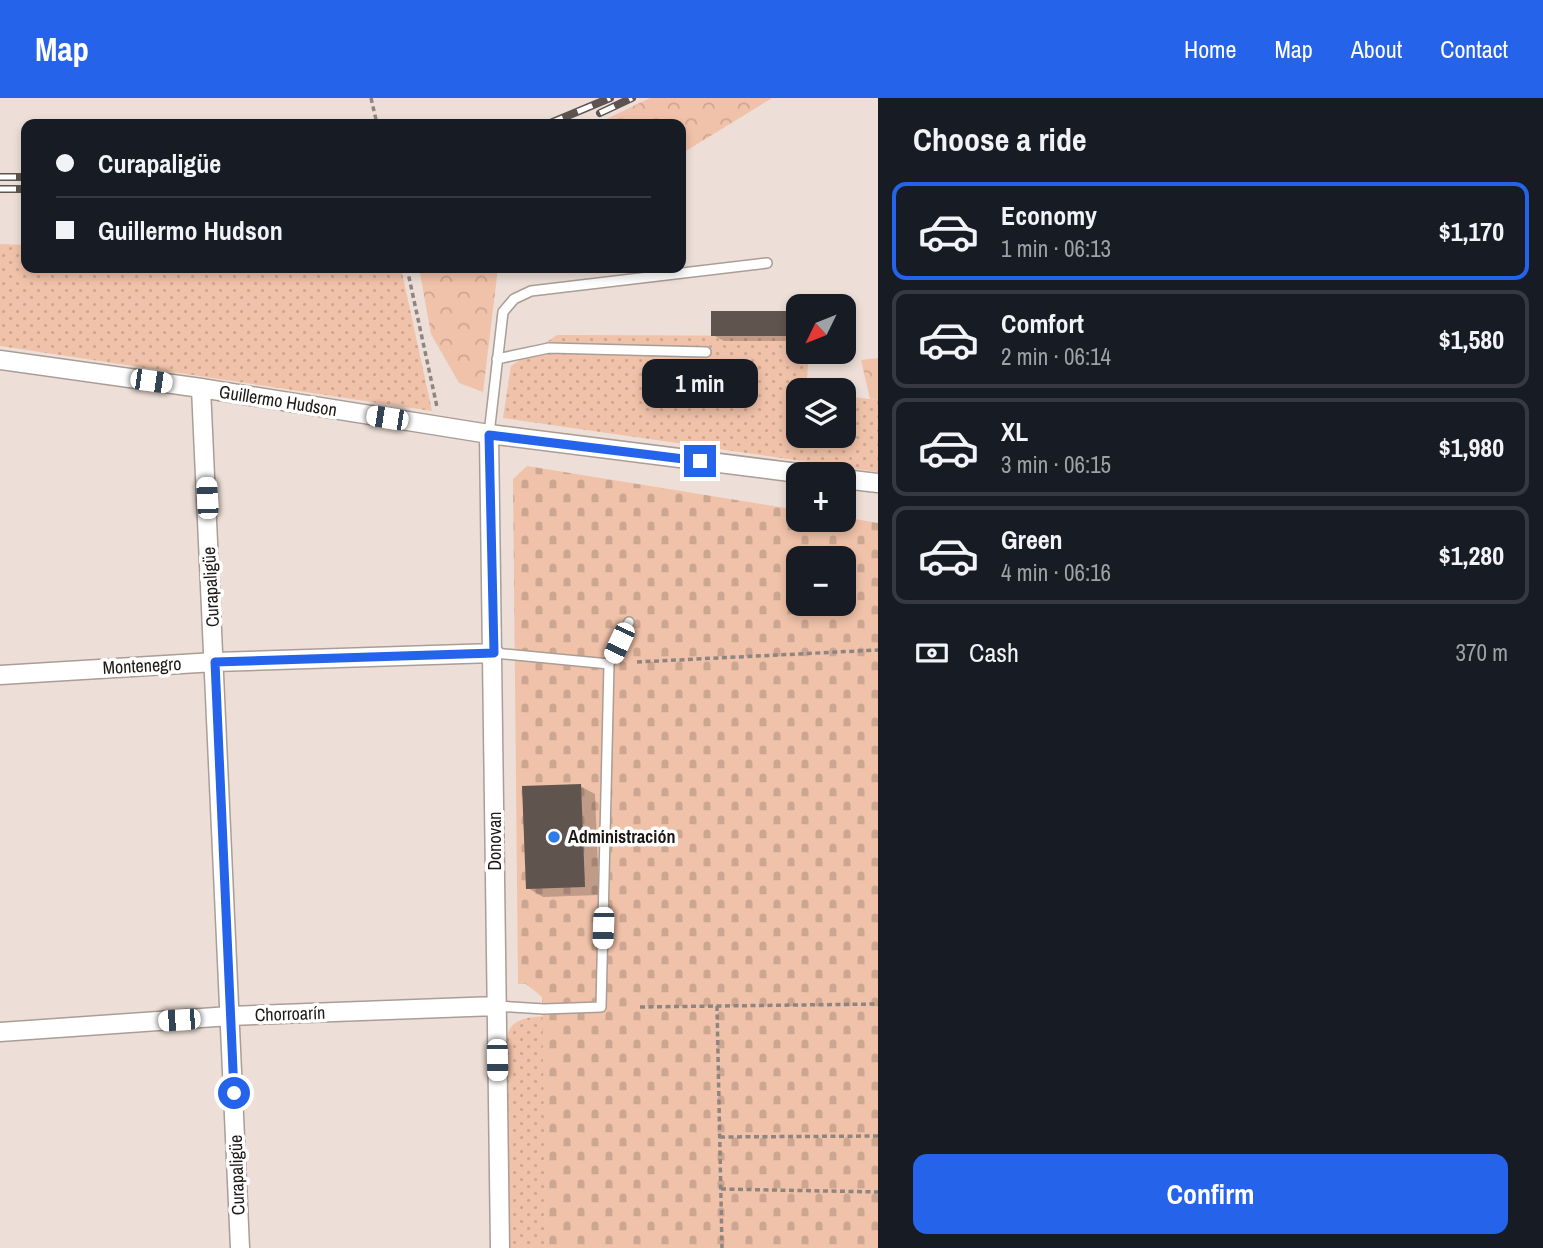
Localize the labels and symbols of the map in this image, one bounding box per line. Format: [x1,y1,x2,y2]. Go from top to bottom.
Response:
north arrow [786,294,856,364]
callout: 1 min [642,360,758,408]
car [129,368,174,394]
street label: Guillermo Hudson [217,379,339,422]
car [365,404,410,432]
route end [684,445,716,477]
car [196,476,219,520]
street label: Curapaligüe [196,546,225,628]
car [601,620,638,666]
street label: Montenegro [102,651,182,680]
street label: Donovan [482,811,507,871]
place label: Administración [568,824,675,849]
marker: Administración [546,829,562,845]
car [592,907,615,949]
street label: Chorroarín [254,1000,326,1027]
car [158,1008,201,1032]
car [487,1039,508,1081]
route start [218,1077,250,1109]
street label: Curapaligüe [223,1134,250,1216]

